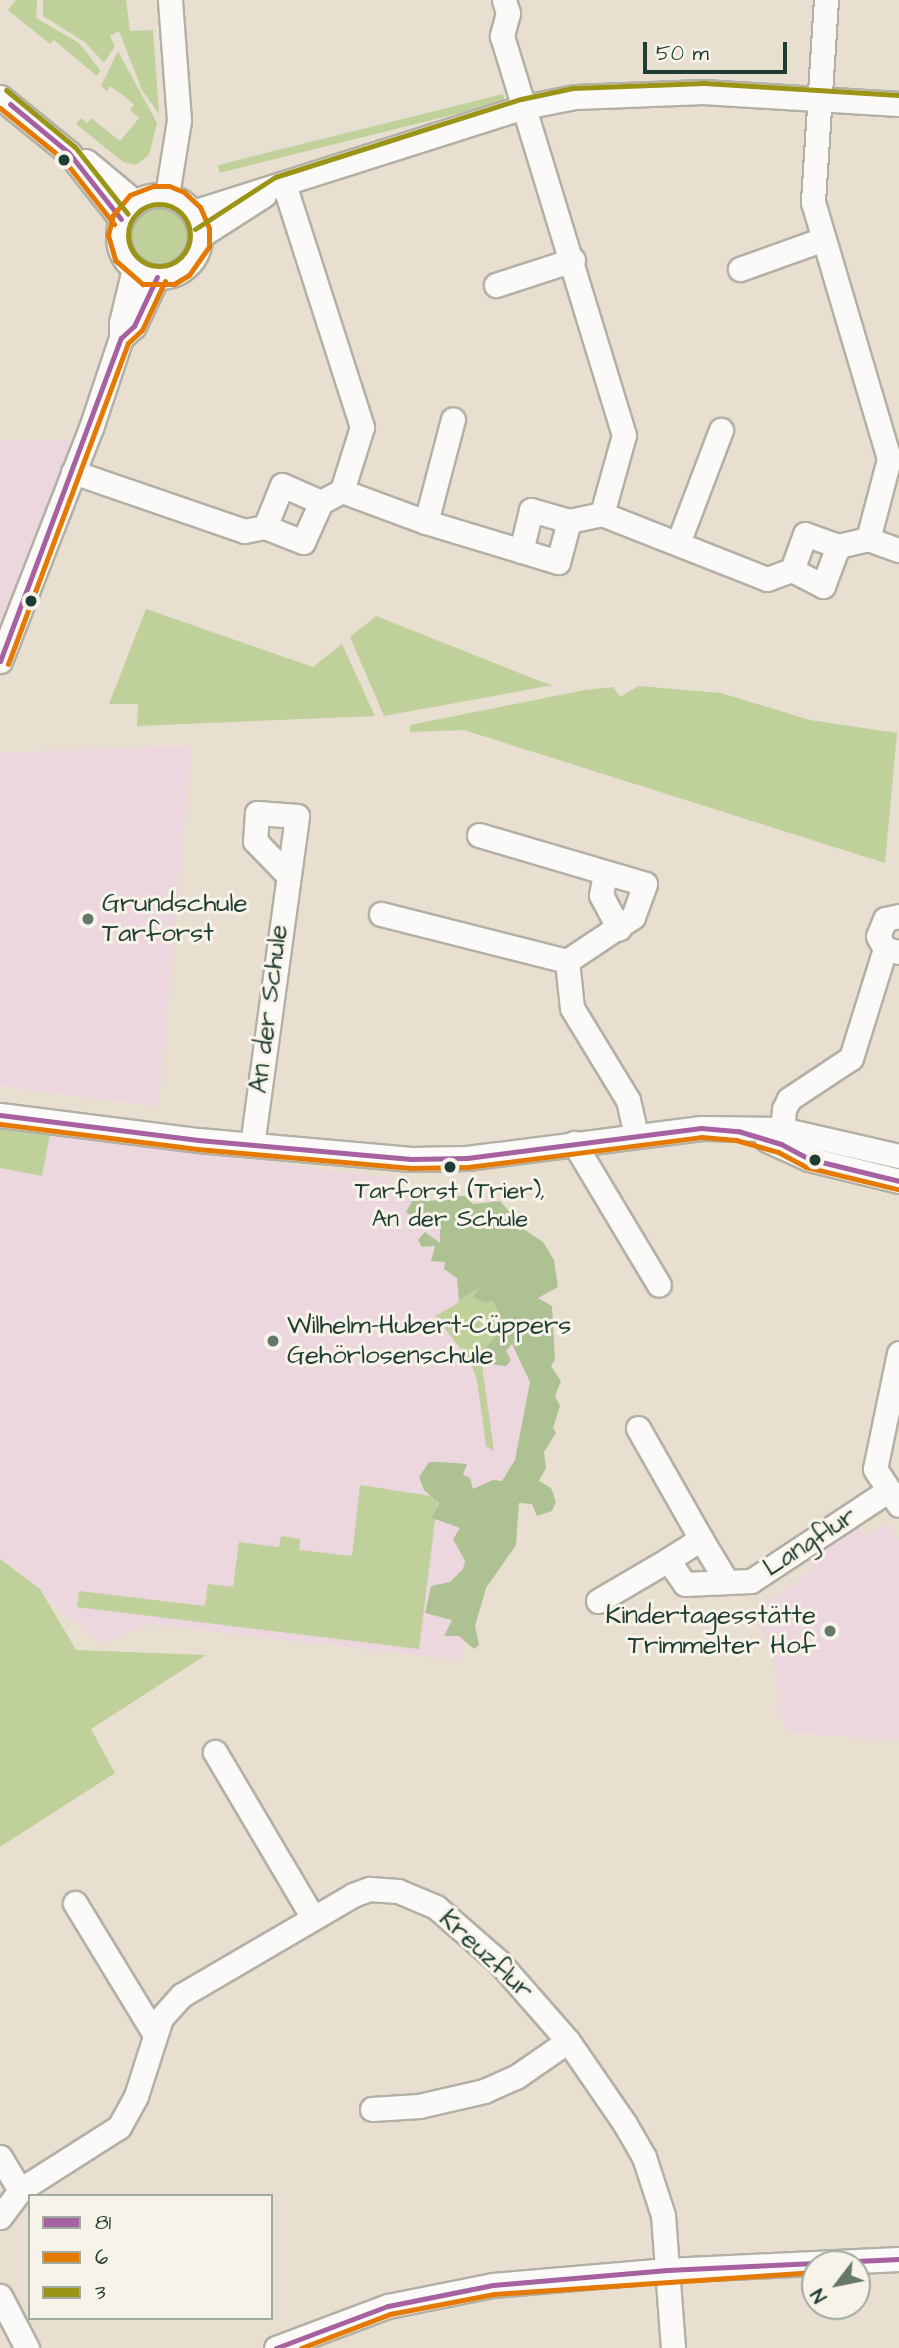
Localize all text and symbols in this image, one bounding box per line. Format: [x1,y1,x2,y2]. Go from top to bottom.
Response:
scale bar [647,28,790,72]
text: 50 m [656,39,709,68]
unlabelled marker [57,153,71,167]
unlabelled marker [24,594,38,608]
place label: Grundschule Tarforst [102,888,248,950]
marker: Grundschule Tarforst [80,911,96,927]
street label: An der Schule [243,923,295,1095]
unlabelled marker [808,1153,822,1167]
marker: Tarforst (Trier), An der Schule [443,1160,457,1174]
place label: Tarforst (Trier), An der Schule [355,1178,545,1234]
place label: Wilhelm-Hubert-Cüppers Gehörlosenschule [287,1310,571,1372]
marker: Wilhelm-Hubert-Cüppers Gehörlosenschule [265,1333,281,1349]
street label: Langflur [758,1500,862,1584]
place label: Kindertagesstätte Trimmelter Hof [605,1600,816,1662]
marker: Kindertagesstätte Trimmelter Hof [822,1623,838,1639]
street label: Kreuzflur [432,1904,540,2006]
legend [28,2194,273,2320]
text: 81 [95,2208,111,2237]
text: 6 [95,2243,108,2272]
north arrow [801,2250,871,2320]
text: 3 [95,2278,106,2307]
text: N [805,2283,834,2308]

